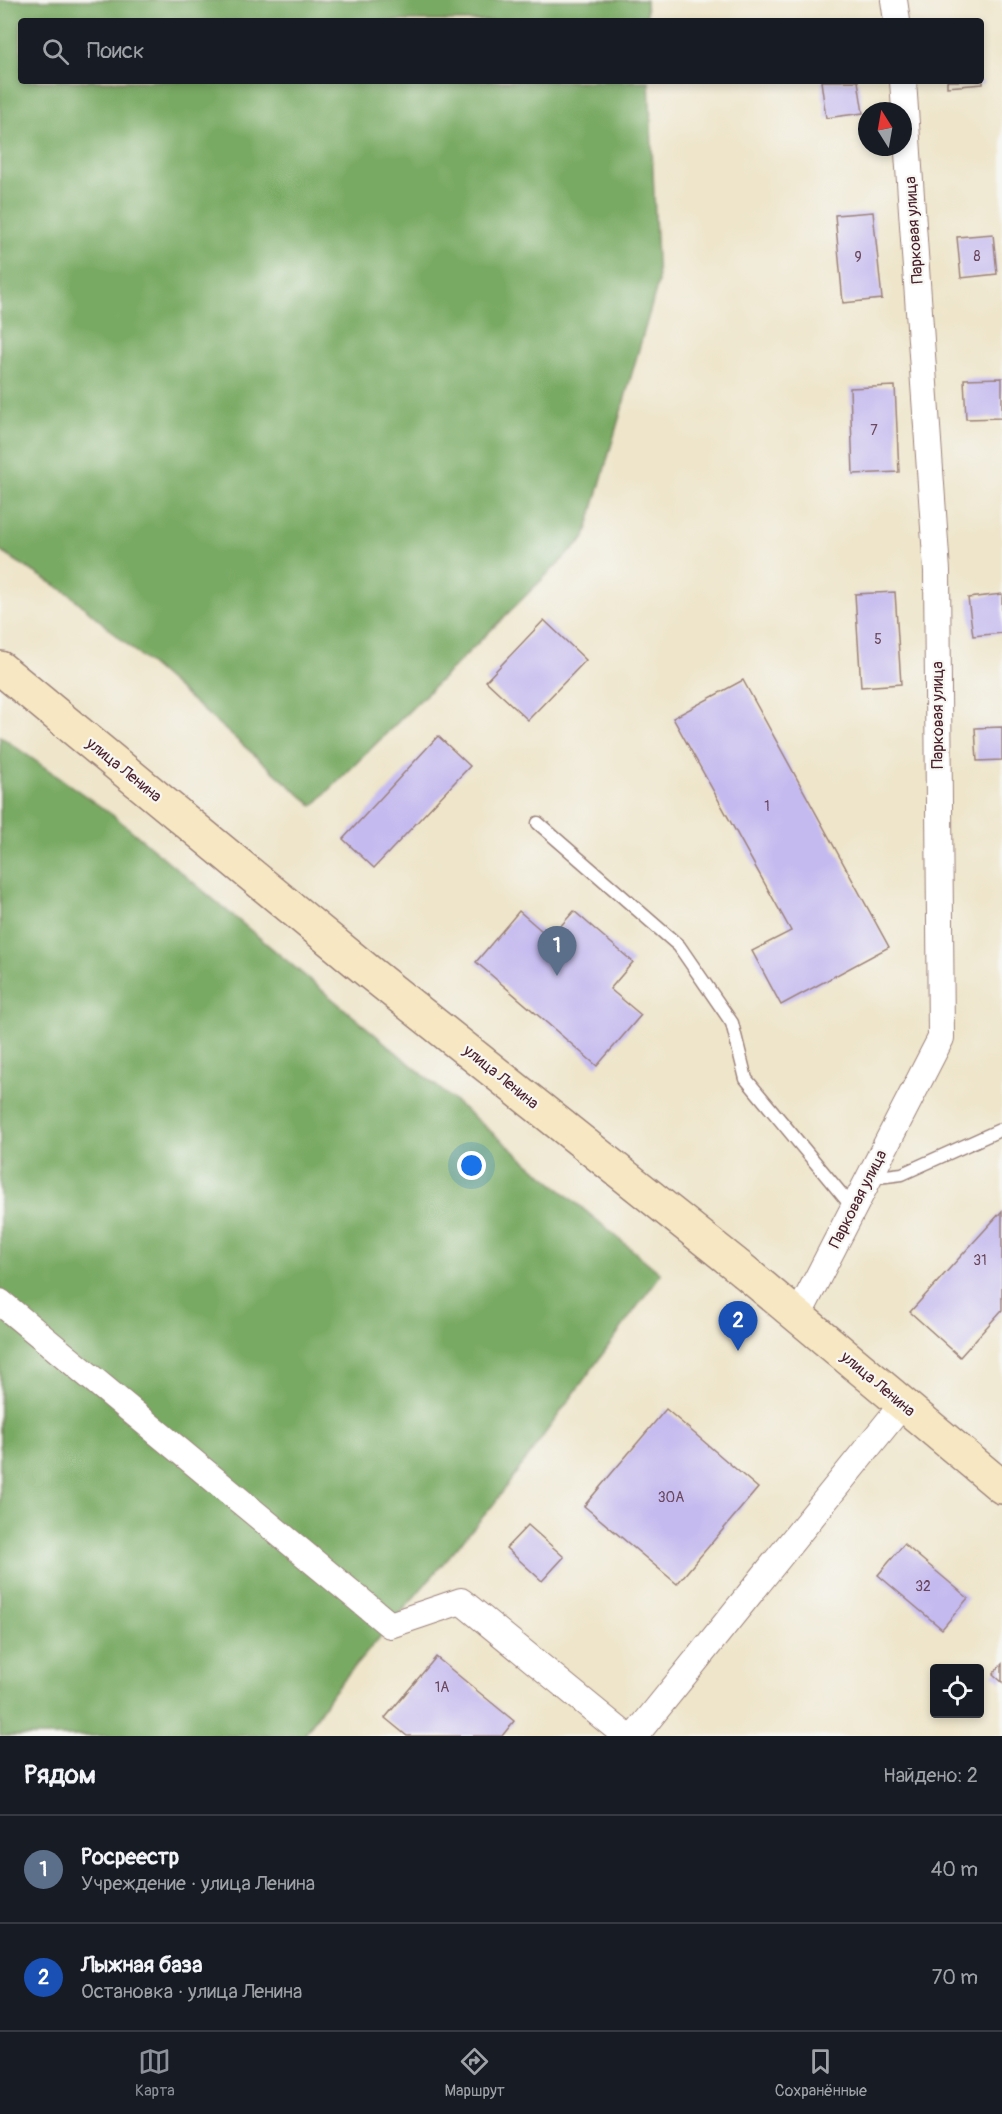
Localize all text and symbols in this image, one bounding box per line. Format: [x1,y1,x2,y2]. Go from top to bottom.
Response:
search box [18,18,984,84]
icon: search [39,35,72,68]
text: Поиск [87,37,144,65]
north arrow [858,102,912,156]
street label: Парковая улица [900,176,928,284]
house number: 8 [973,248,981,265]
house number: 9 [854,249,862,266]
house number: 7 [870,422,878,439]
house number: 5 [874,631,882,648]
street label: Парковая улица [928,661,948,769]
street label: улица Ленина [81,733,166,807]
house number: 1 [764,798,770,815]
pin: 1 [538,926,576,976]
street label: улица Ленина [458,1040,543,1114]
street label: Парковая улица [825,1147,891,1251]
your location [457,1151,486,1180]
house number: 31 [973,1252,987,1269]
pin: 2 [718,1302,758,1351]
street label: улица Ленина [836,1346,919,1421]
house number: 30А [658,1489,684,1506]
house number: 32 [915,1578,931,1595]
map controls [930,1664,984,1718]
button: locate [930,1664,984,1718]
house number: 1А [435,1679,449,1696]
text: Рядом [24,1759,96,1791]
text: Найдено: 2 [883,1763,978,1788]
text: Росреестр [81,1843,179,1871]
text: 1 [40,1857,47,1882]
text: 40 m [931,1857,978,1882]
text: Учреждение · улица Ленина [81,1871,315,1896]
text: Лыжная база [81,1951,202,1979]
text: 2 [38,1965,49,1990]
text: 70 m [932,1965,978,1990]
text: Остановка · улица Ленина [81,1979,302,2004]
tab: Карта [135,2045,175,2101]
tab: Маршрут [445,2045,505,2101]
tab: Сохранённые [775,2045,867,2101]

